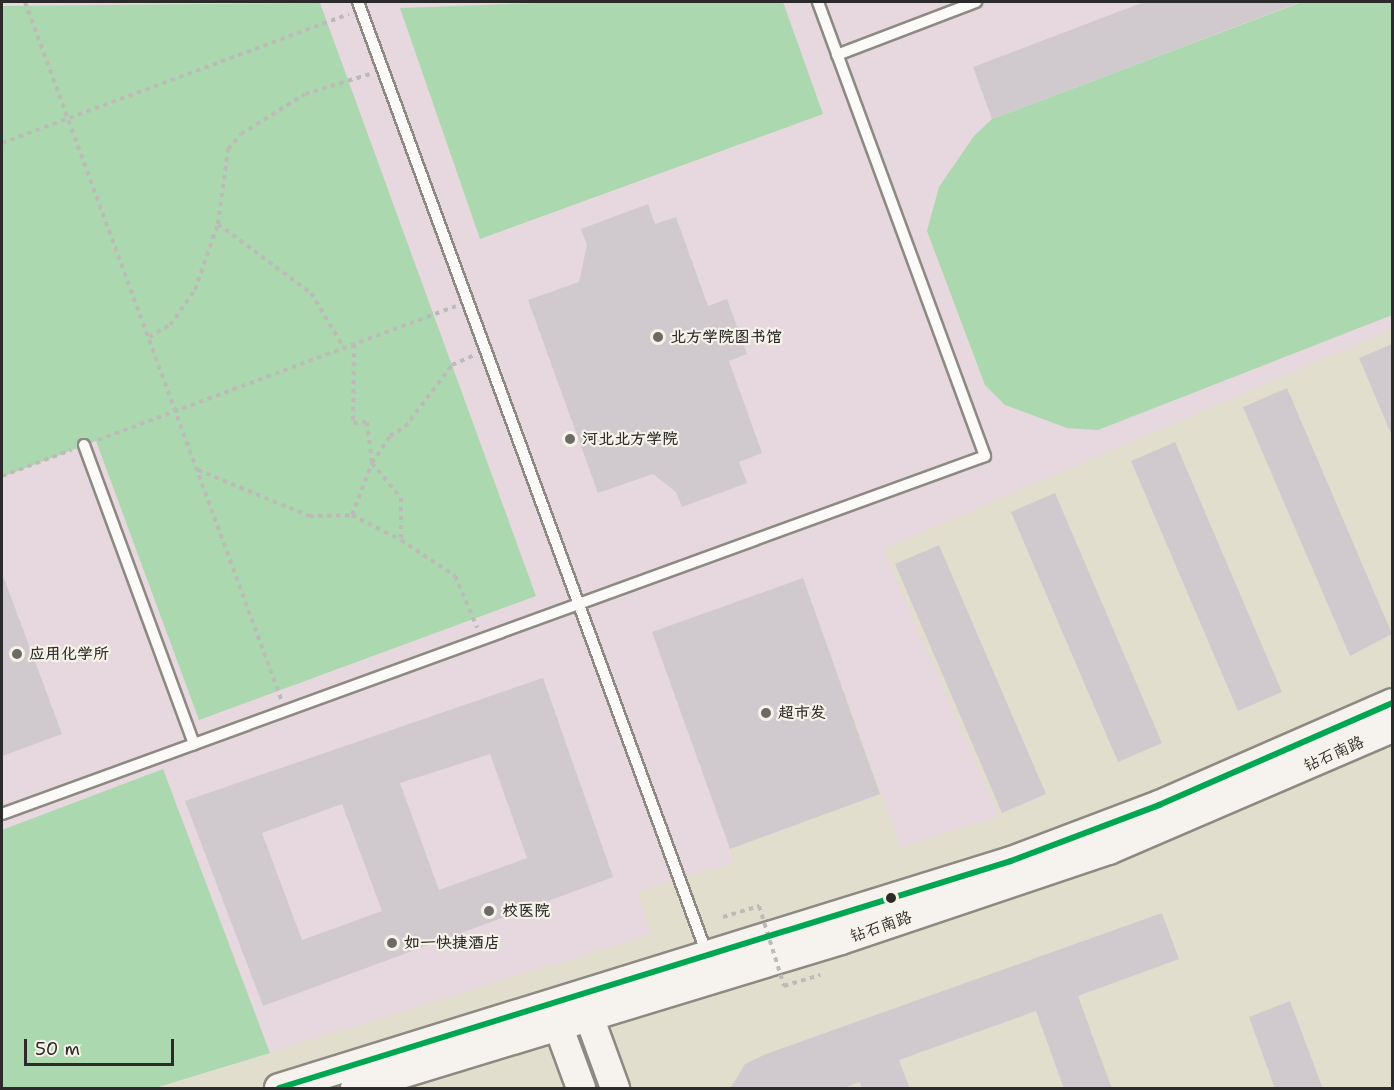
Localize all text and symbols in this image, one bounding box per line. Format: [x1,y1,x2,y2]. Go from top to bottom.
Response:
place label: 北方学院图书馆 [670,327,782,347]
marker: 北方学院图书馆 [651,330,665,344]
place label: 河北北方学院 [582,429,678,449]
marker: 河北北方学院 [563,432,577,446]
place label: 应用化学所 [29,644,109,664]
marker: 应用化学所 [10,647,24,661]
place label: 超市发 [778,703,826,723]
marker: 超市发 [759,706,773,720]
street label: 钻石南路 [1301,732,1367,776]
unlabelled marker [885,892,897,904]
place label: 校医院 [502,901,550,921]
marker: 校医院 [480,902,498,920]
street label: 钻石南路 [848,908,914,946]
place label: 如一快捷酒店 [404,933,500,953]
marker: 如一快捷酒店 [385,936,399,950]
scale bar [27,1027,177,1065]
text: 50 m [35,1037,80,1061]

